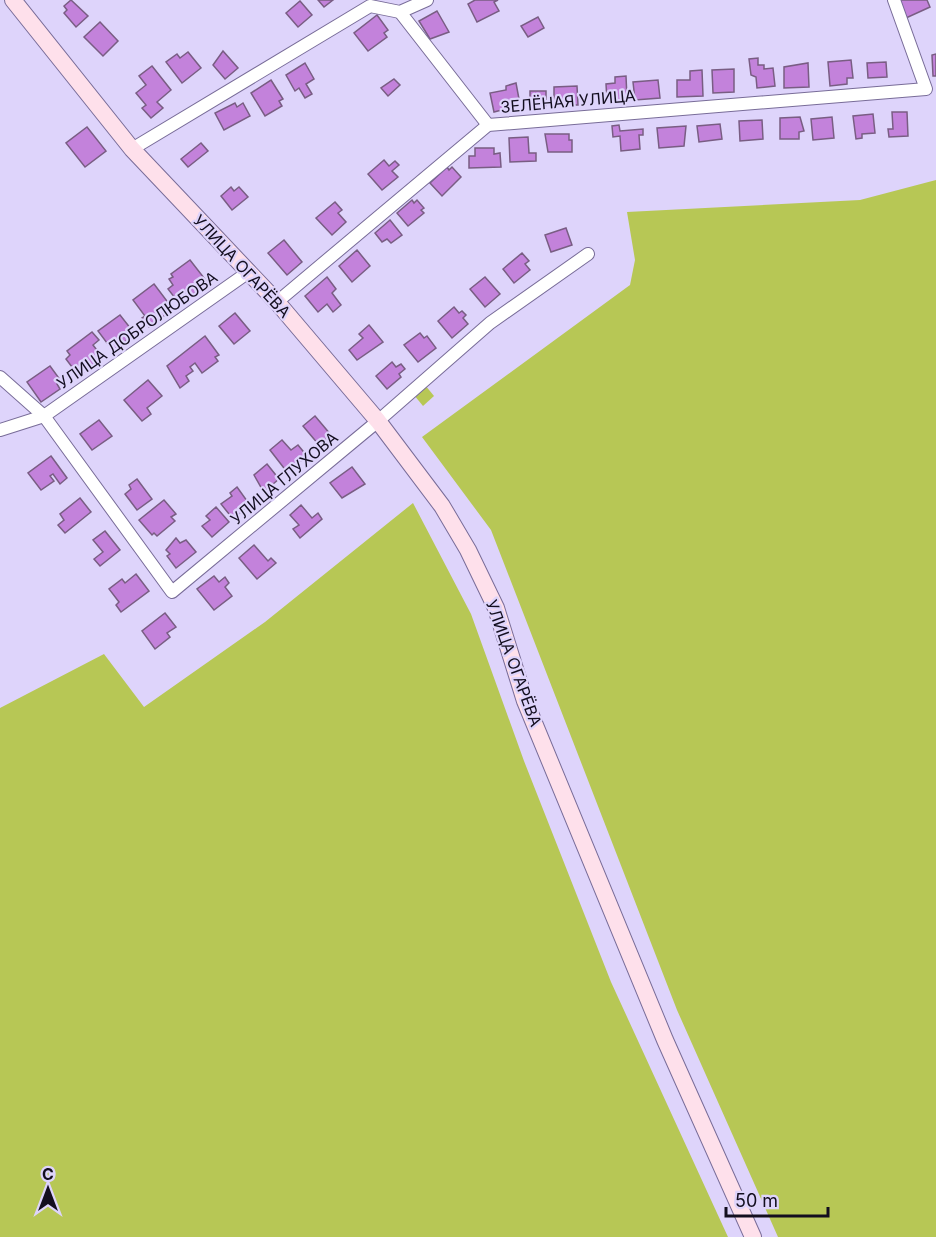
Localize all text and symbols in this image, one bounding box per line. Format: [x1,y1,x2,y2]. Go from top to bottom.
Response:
street label: ЗЕЛЁНАЯ УЛИЦА [500,85,636,117]
street label: УЛИЦА ОГАРЁВА [189,210,295,322]
street label: УЛИЦА ДОБРОЛЮБОВА [53,267,221,393]
street label: УЛИЦА ГЛУХОВА [226,427,342,529]
street label: УЛИЦА ОГАРЁВА [482,597,546,729]
north arrow [18,1159,78,1219]
text: С [42,1164,54,1184]
scale bar [726,1180,828,1218]
text: 50 m [735,1190,778,1211]

